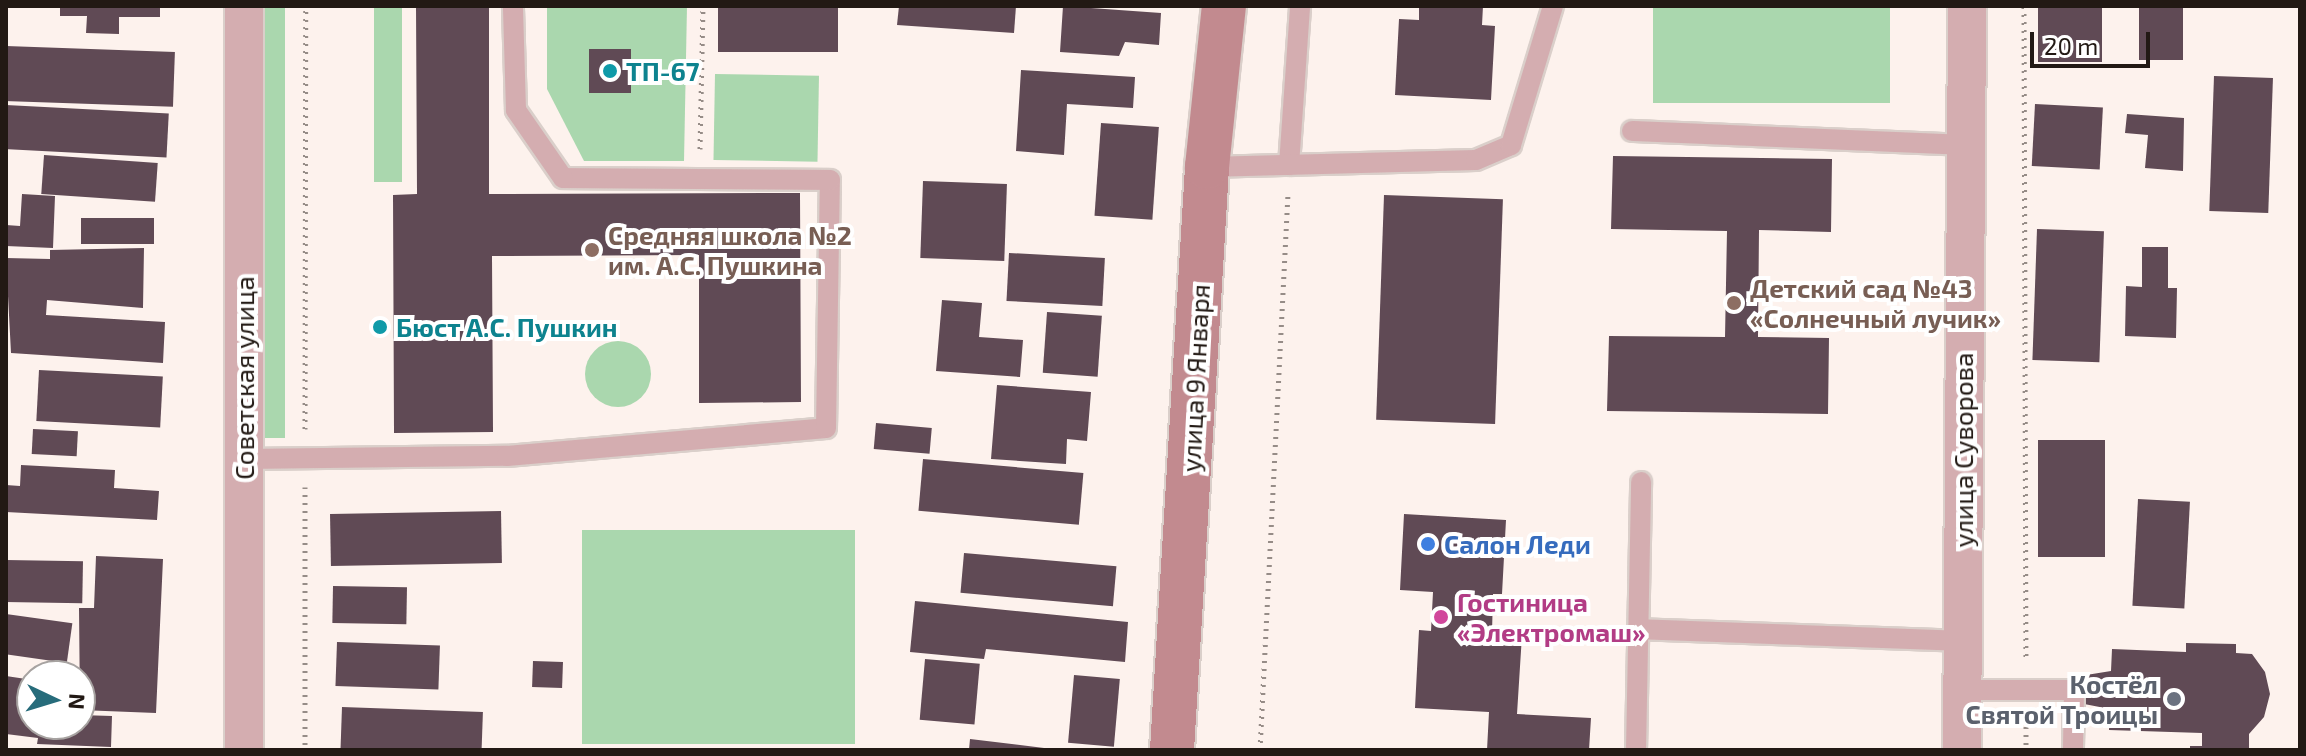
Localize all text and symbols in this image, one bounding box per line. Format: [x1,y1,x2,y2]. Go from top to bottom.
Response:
scale bar [2034,16,2154,66]
text: 20 m [2044,31,2098,60]
place label: ТП-67 [626,55,700,87]
marker: ТП-67 [601,62,619,80]
place label: Средняя школа №2 им. А.С. Пушкина [608,219,852,280]
marker: Средняя школа №2 им. А.С. Пушкина [583,241,601,259]
place label: Детский сад №43 «Солнечный лучик» [1750,272,2001,334]
street label: Советская улица [228,276,260,480]
street label: улица 9 Января [1174,283,1216,473]
marker: Детский сад №43 «Солнечный лучик» [1725,294,1743,312]
place label: Бюст А.С. Пушкин [396,311,618,343]
marker: Бюст А.С. Пушкин [371,318,389,336]
street label: улица Суворова [1947,353,1979,547]
place label: Салон Леди [1444,528,1591,560]
marker: Салон Леди [1419,535,1437,553]
place label: Гостиница «Электромаш» [1457,586,1645,648]
marker: Гостиница «Электромаш» [1432,608,1450,626]
north arrow [16,660,96,740]
place label: Костёл Святой Троицы [1966,668,2158,730]
marker: Костёл Святой Троицы [2165,690,2183,708]
text: N [64,693,91,710]

